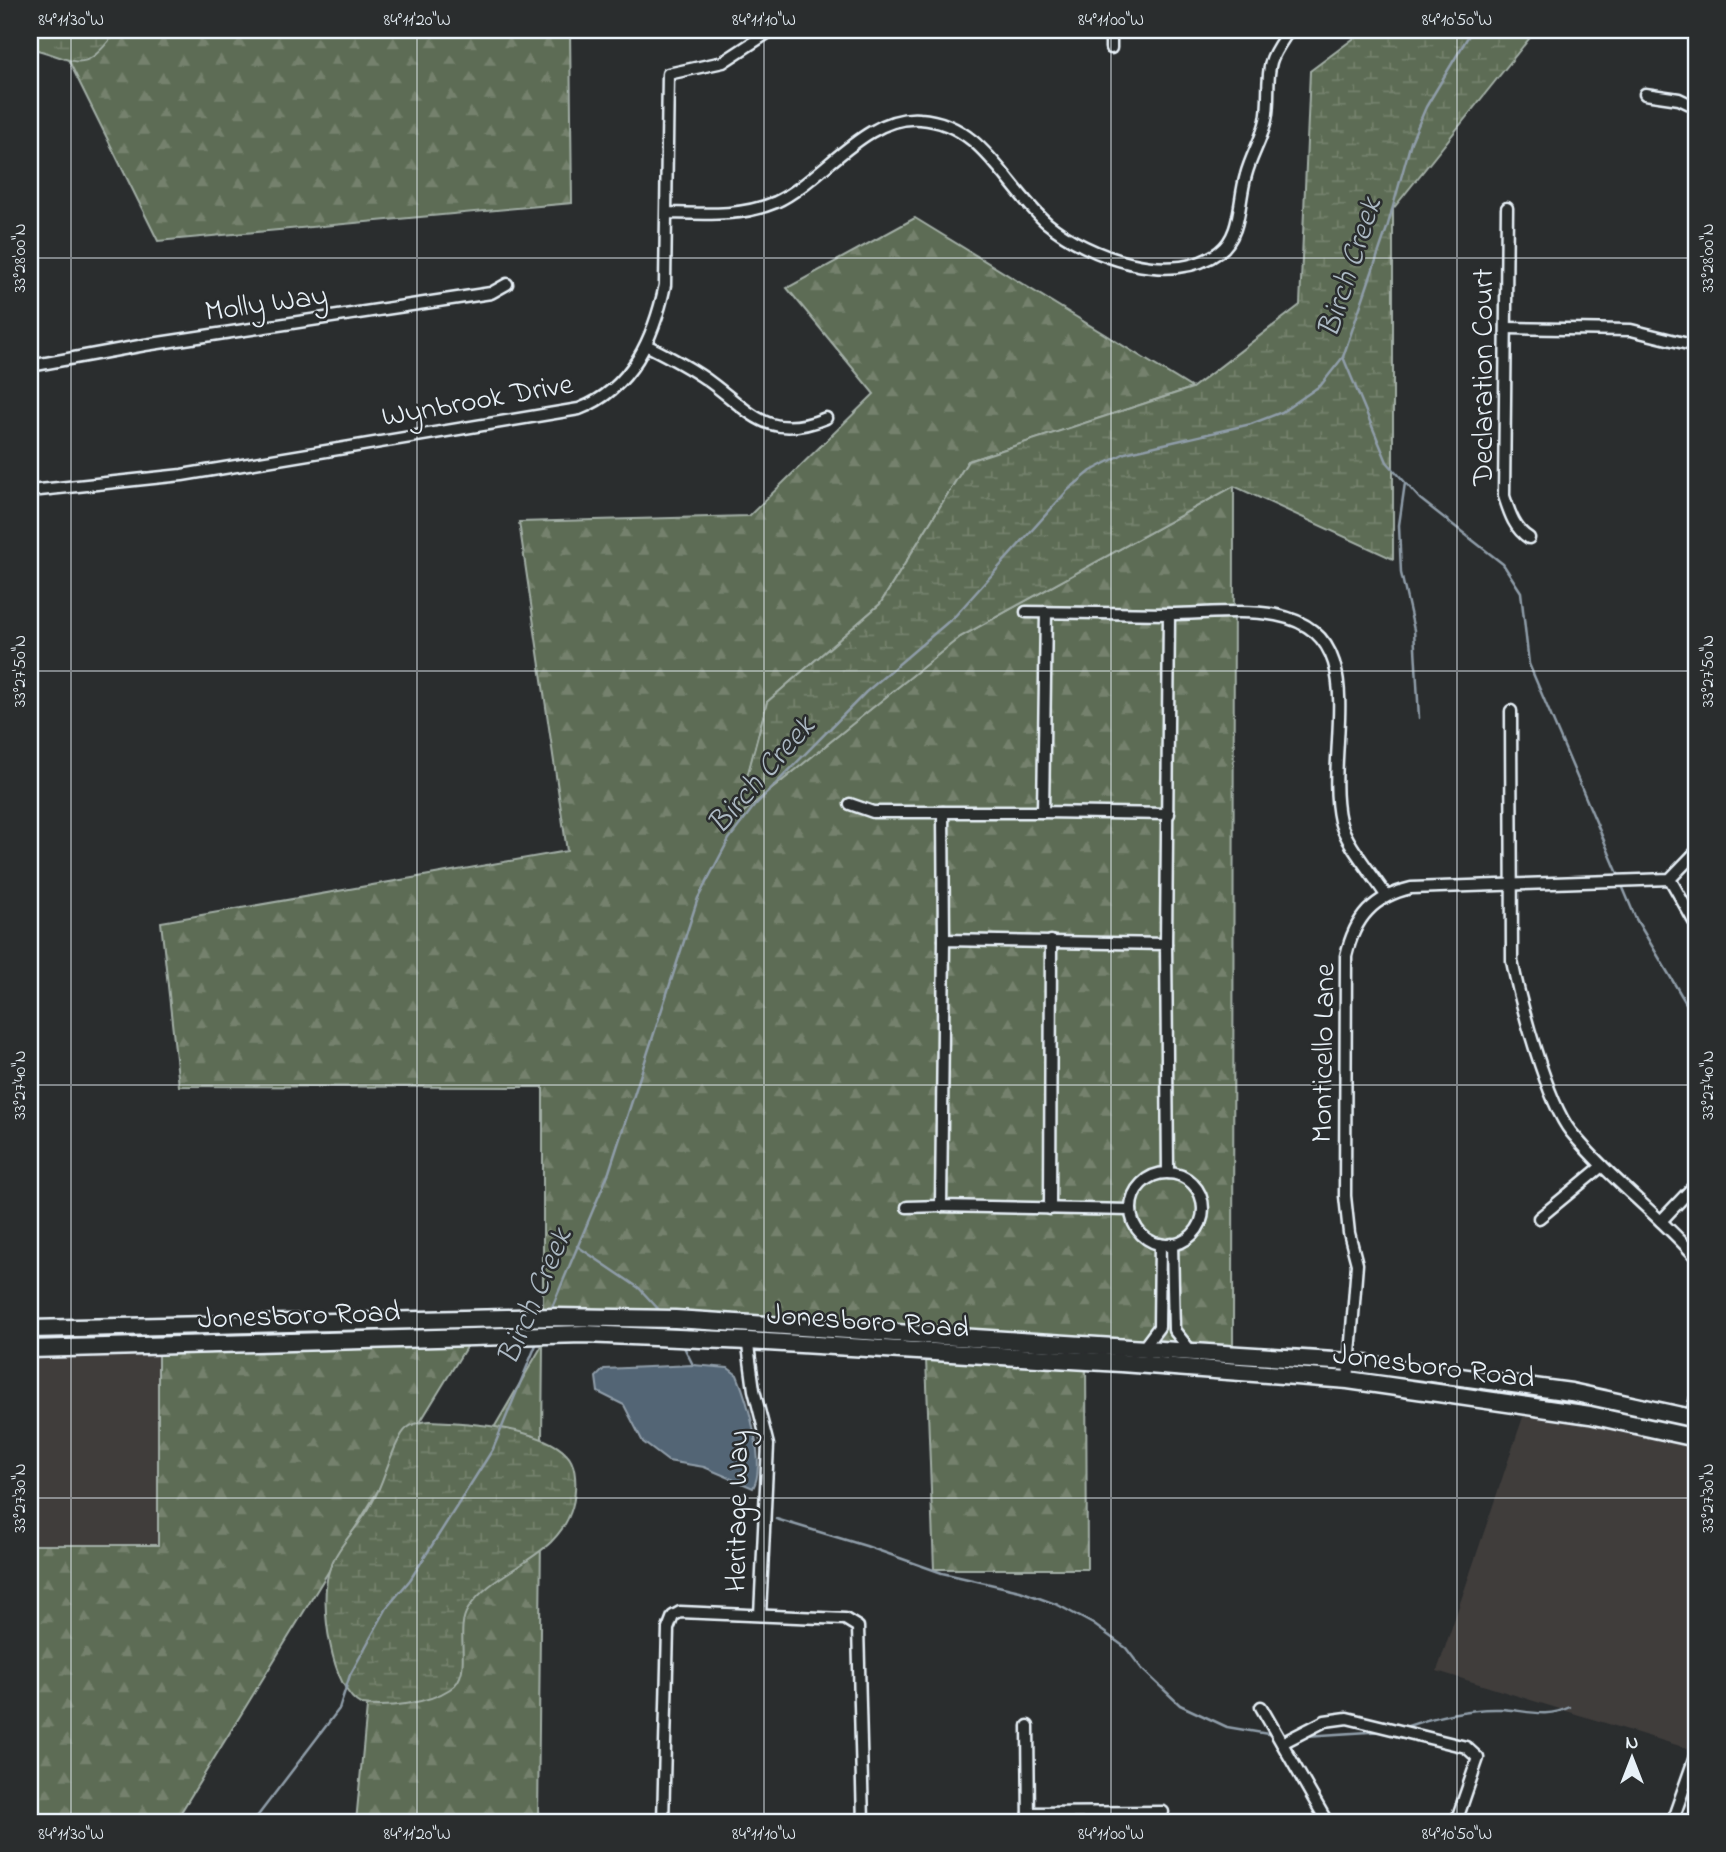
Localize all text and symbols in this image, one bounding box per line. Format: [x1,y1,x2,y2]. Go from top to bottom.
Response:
text: 84°11'30"W [38,8,104,34]
text: 84°11'20"W [383,8,451,34]
text: 84°11'10"W [732,8,796,34]
text: 84°11'00"W [1078,8,1144,34]
text: 84°10'50"W [1422,8,1492,34]
water label: Birch Creek [1307,190,1397,344]
text: 33°28'00"N [8,223,34,293]
text: 33°28'00"N [1696,223,1722,293]
street label: Declaration Court [1463,268,1507,487]
street label: Molly Way [202,275,331,335]
street label: Wynbrook Drive [378,363,577,440]
text: 33°27'50"N [8,635,34,707]
text: 33°27'50"N [1696,635,1722,707]
water label: Birch Creek [697,705,829,846]
street label: Monticello Lane [1301,962,1349,1143]
text: 33°27'40"N [8,1050,34,1120]
text: 33°27'40"N [1696,1050,1722,1120]
water label: Birch Creek [486,1220,587,1373]
street label: Jonesboro Road [197,1291,401,1343]
street label: Jonesboro Road [765,1294,971,1352]
street label: Jonesboro Road [1330,1334,1537,1402]
street label: Heritage Way [716,1429,762,1593]
text: 33°27'30"N [8,1463,34,1533]
text: 33°27'30"N [1696,1463,1722,1533]
north arrow [1596,1722,1666,1792]
text: N [1626,1730,1639,1757]
text: 84°11'30"W [38,1822,104,1848]
text: 84°11'20"W [383,1822,451,1848]
text: 84°11'10"W [732,1822,796,1848]
text: 84°11'00"W [1078,1822,1144,1848]
text: 84°10'50"W [1422,1822,1492,1848]

